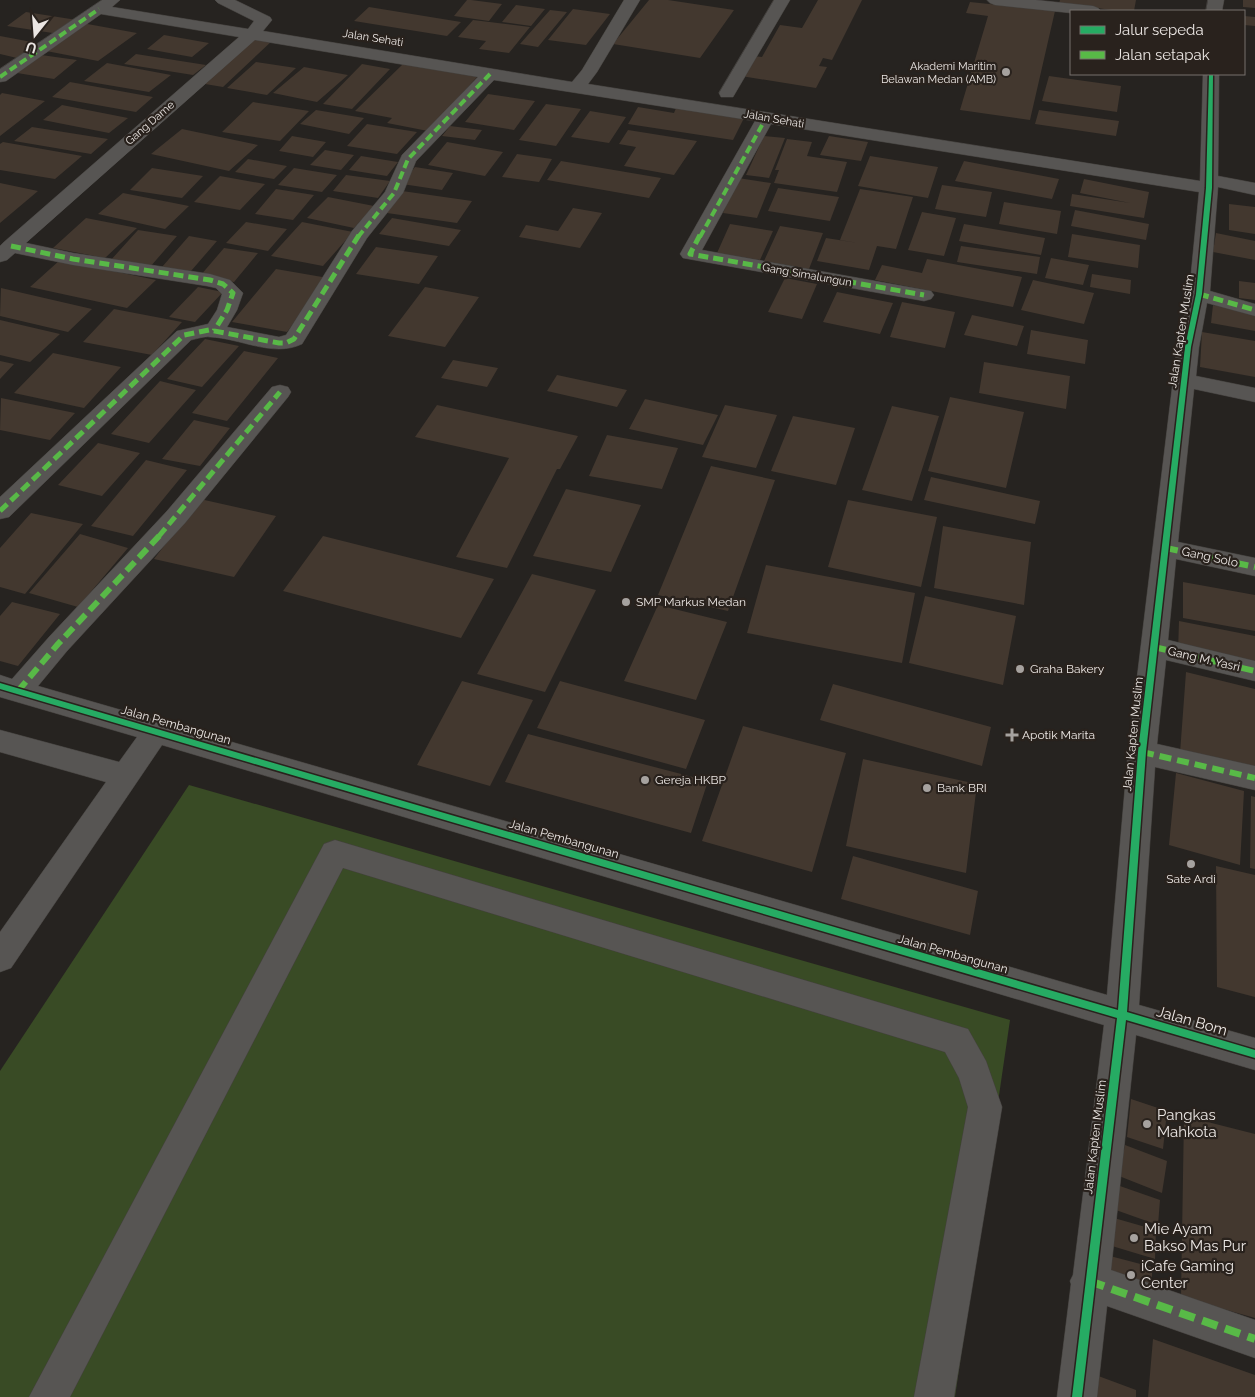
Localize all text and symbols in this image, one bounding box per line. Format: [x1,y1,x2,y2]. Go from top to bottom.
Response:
north arrow [10,10,60,60]
legend [1070,10,1245,75]
text: Jalur sepeda [1115,21,1204,39]
street label: Jalan Sehati [342,27,404,49]
text: U [24,38,39,57]
text: Jalan setapak [1115,46,1210,64]
place label: Akademi Maritim Belawan Medan (AMB) [881,60,996,86]
marker: Akademi Maritim Belawan Medan (AMB) [1000,66,1012,78]
street label: Gang Dame [123,98,177,148]
street label: Jalan Sehati [743,107,805,131]
street label: Gang Simalungun [761,261,853,289]
street label: Jalan Kapten Muslim [1165,273,1197,389]
street label: Gang Solo [1180,544,1240,570]
place label: SMP Markus Medan [636,595,746,609]
marker: SMP Markus Medan [620,596,632,608]
street label: Gang M. Yasri [1166,644,1242,674]
place label: Graha Bakery [1030,662,1105,676]
marker: Graha Bakery [1014,663,1026,675]
street label: Jalan Kapten Muslim [1120,676,1146,792]
street label: Jalan Pembangunan [120,703,232,747]
place label: Apotik Marita [1022,728,1095,742]
marker: Apotik Marita [1006,729,1018,741]
place label: Gereja HKBP [655,773,727,787]
marker: Gereja HKBP [639,774,651,786]
place label: Bank BRI [937,781,987,795]
marker: Bank BRI [921,782,933,794]
street label: Jalan Pembangunan [508,817,620,861]
marker: Sate Ardi [1185,858,1197,870]
place label: Sate Ardi [1166,872,1216,886]
street label: Jalan Pembangunan [897,932,1009,976]
street label: Jalan Bom [1155,1002,1229,1040]
street label: Jalan Kapten Muslim [1081,1079,1109,1195]
place label: Pangkas Mahkota [1157,1106,1217,1141]
marker: Pangkas Mahkota [1141,1118,1153,1130]
place label: Mie Ayam Bakso Mas Pur [1144,1220,1247,1255]
marker: Mie Ayam Bakso Mas Pur [1128,1232,1140,1244]
place label: iCafe Gaming Center [1141,1257,1234,1292]
marker: iCafe Gaming Center [1125,1269,1137,1281]

